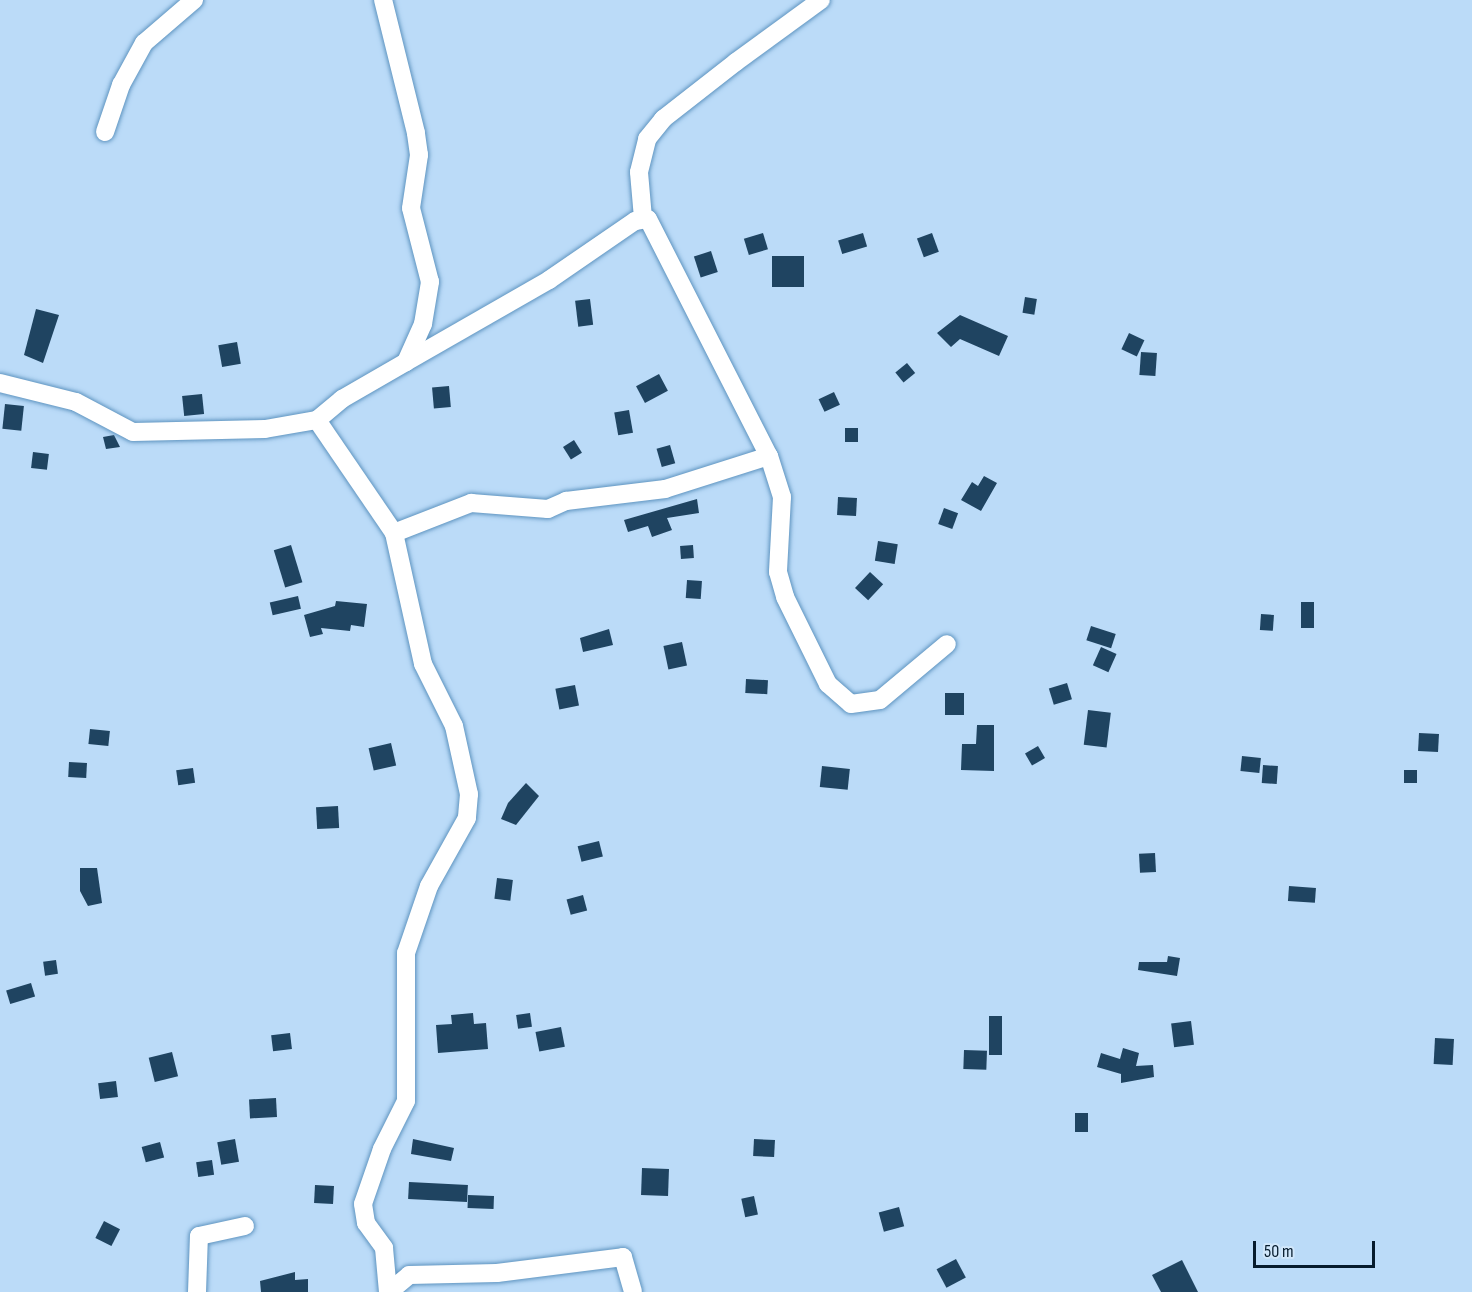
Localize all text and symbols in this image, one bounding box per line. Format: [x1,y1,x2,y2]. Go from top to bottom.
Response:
scale bar [1256,1229,1378,1267]
text: 50 m [1264,1241,1294,1262]

